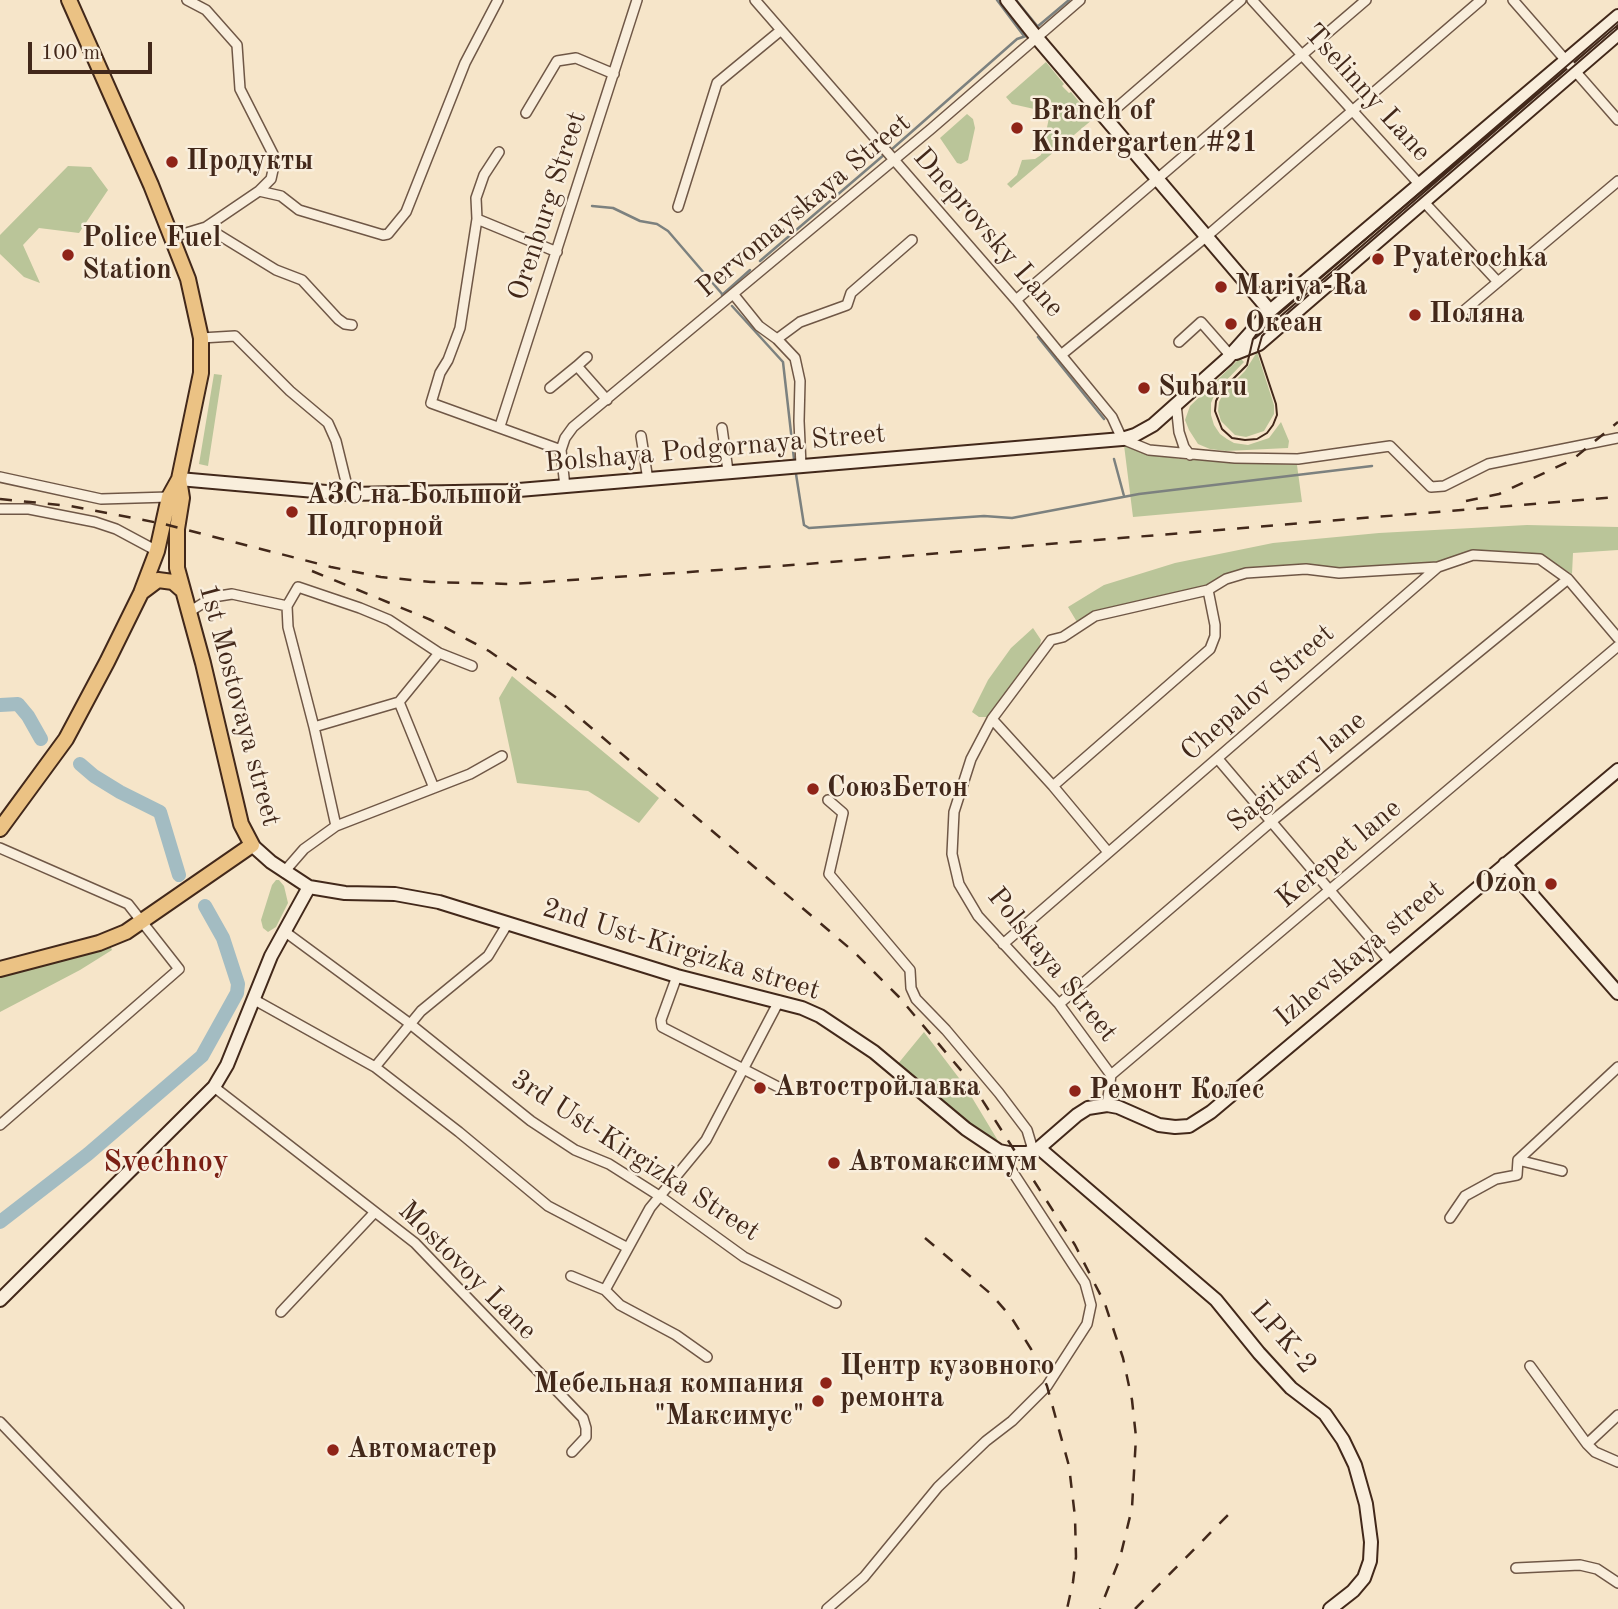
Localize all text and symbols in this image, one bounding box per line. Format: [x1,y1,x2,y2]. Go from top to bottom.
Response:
street label: Tselinny Lane [1296,17,1438,169]
scale bar [32,28,156,72]
text: 100 m [41,43,100,64]
place label: Branch of Kindergarten #21 [1031,95,1258,161]
street label: Pervomayskaya Street [690,106,918,306]
street label: Orenburg Street [502,107,594,305]
marker: Branch of Kindergarten #21 [1009,120,1025,136]
street label: Dneprovsky Lane [905,141,1071,325]
place label: Продукты [186,145,314,179]
marker: Продукты [164,154,180,170]
place label: Police Fuel Station [82,222,221,288]
place label: Pyaterochka [1392,242,1548,276]
marker: Police Fuel Station [60,247,76,263]
marker: Pyaterochka [1370,251,1386,267]
place label: Mariya-Ra [1235,270,1367,304]
marker: Mariya-Ra [1213,279,1229,295]
place label: Поляна [1429,298,1525,332]
place label: Океан [1245,307,1323,341]
marker: Поляна [1407,307,1423,323]
marker: Океан [1223,316,1239,332]
place label: Subaru [1158,371,1247,405]
marker: Subaru [1136,380,1152,396]
street label: Bolshaya Podgornaya Street [543,417,887,481]
place label: АЗС на Большой Подгорной [306,479,522,545]
marker: АЗС на Большой Подгорной [284,504,300,520]
street label: 1st Mostovaya street [190,580,288,830]
street label: Chepalov Street [1174,617,1342,769]
street label: Sagittary lane [1221,704,1373,840]
place label: СоюзБетон [827,772,968,806]
marker: СоюзБетон [805,781,821,797]
street label: Kerepet lane [1270,792,1408,916]
place label: Ozon [1475,867,1537,901]
street label: Izhevskaya street [1268,873,1452,1035]
marker: Ozon [1543,876,1559,892]
street label: Polskaya Street [979,881,1125,1049]
street label: 2nd Ust-Kirgizka street [538,892,824,1008]
street label: 3rd Ust-Kirgizka Street [504,1063,766,1249]
place label: Автостройлавка [774,1071,981,1105]
place label: Ремонт Колес [1089,1074,1265,1108]
marker: Автостройлавка [752,1080,768,1096]
marker: Ремонт Колес [1067,1083,1083,1099]
district label: Svechnoy [103,1145,229,1181]
place label: Автомаксимум [848,1146,1037,1180]
marker: Автомаксимум [826,1155,842,1171]
street label: Mostovoy Lane [391,1195,543,1347]
street label: LPK-2 [1242,1295,1324,1381]
place label: Центр кузовного ремонта [840,1350,1055,1416]
place label: Мебельная компания "Максимус" [534,1368,804,1434]
marker: Центр кузовного ремонта [818,1375,834,1391]
marker: Мебельная компания "Максимус" [810,1393,826,1409]
place label: Автомастер [347,1433,497,1467]
marker: Автомастер [325,1442,341,1458]

